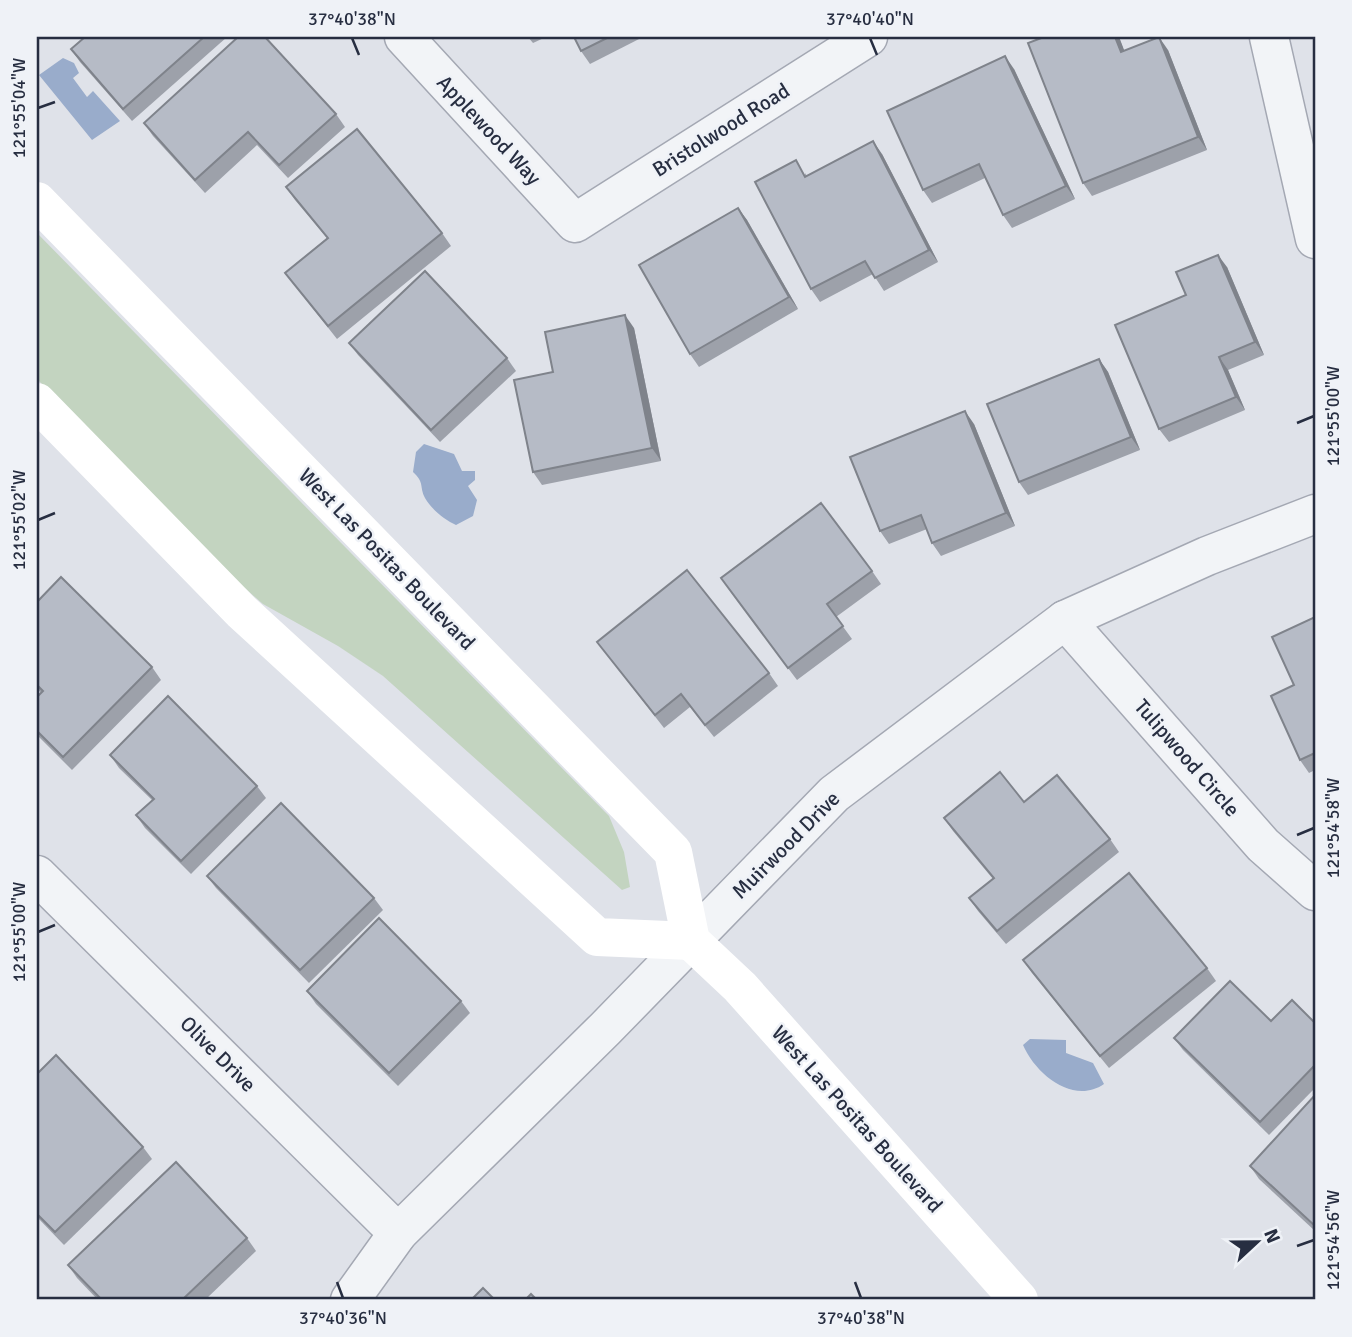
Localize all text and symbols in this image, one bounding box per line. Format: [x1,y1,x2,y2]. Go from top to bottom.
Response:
text: 37°40'38"N [308,8,396,30]
text: 37°40'40"N [826,8,914,30]
text: 121°55'04"W [8,58,30,158]
street label: Applewood Way [431,70,547,191]
street label: Bristolwood Road [648,77,794,183]
text: 121°55'00"W [1322,366,1344,466]
street label: West Las Positas Boulevard [293,463,481,655]
text: 121°55'02"W [8,470,30,570]
street label: Tulipwood Circle [1129,694,1245,822]
text: 121°54'58"W [1322,778,1344,878]
street label: Muirwood Drive [727,786,845,904]
text: 121°55'00"W [8,882,30,982]
street label: Olive Drive [175,1011,261,1097]
street label: West Las Positas Boulevard [766,1020,948,1218]
text: 121°54'56"W [1322,1190,1344,1290]
north arrow [1222,1208,1292,1278]
text: N [1258,1225,1285,1247]
text: 37°40'36"N [299,1307,387,1329]
text: 37°40'38"N [817,1307,905,1329]

